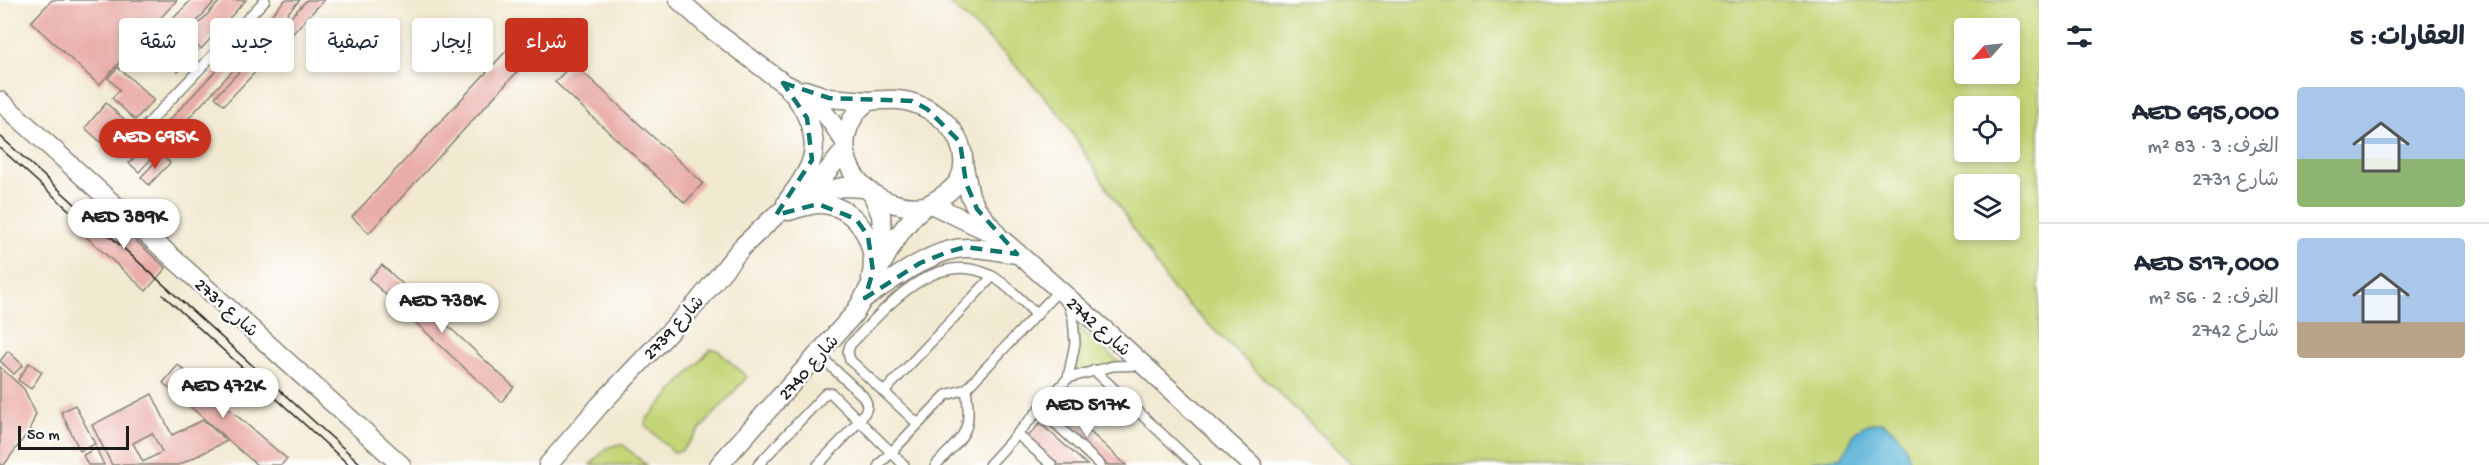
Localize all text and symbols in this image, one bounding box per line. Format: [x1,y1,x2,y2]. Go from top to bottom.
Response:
chip: شقة [119,18,198,72]
chip: جديد [210,18,294,72]
chip: تصفية [306,18,400,72]
chip: إيجار [412,18,493,72]
chip: شراء [505,18,588,72]
north arrow [1954,18,2020,84]
map controls [1954,18,2020,240]
icon: filters [2063,20,2096,53]
text: العقارات: 5 [2350,24,2465,55]
button: locate [1954,96,2020,162]
text: AED 695,000 [2132,99,2279,130]
icon: home [2345,111,2417,183]
pin: AED 695K [93,119,217,170]
text: AED 695K [113,127,197,150]
text: الغرف: 3 · 83 m² [2147,137,2279,160]
text: شارع 2731 [2192,170,2279,193]
button: layers [1954,174,2020,240]
pin: AED 389K [62,199,186,250]
text: AED 389K [82,207,166,230]
text: AED 517,000 [2134,250,2279,281]
icon: home [2345,262,2417,334]
street label: شارع 2731 [189,275,261,343]
pin: AED 738K [380,283,504,334]
text: الغرف: 2 · 56 m² [2149,288,2279,311]
text: AED 738K [400,291,484,314]
street label: شارع 2739 [640,292,710,365]
street label: شارع 2742 [1061,294,1134,362]
text: شارع 2742 [2191,321,2279,344]
street label: شارع 2740 [775,332,844,405]
pin: AED 472K [161,368,285,419]
text: AED 472K [182,376,264,399]
pin: AED 517K [1025,387,1149,438]
text: AED 517K [1046,395,1128,418]
scale bar [18,423,129,450]
text: 50 m [27,427,60,446]

